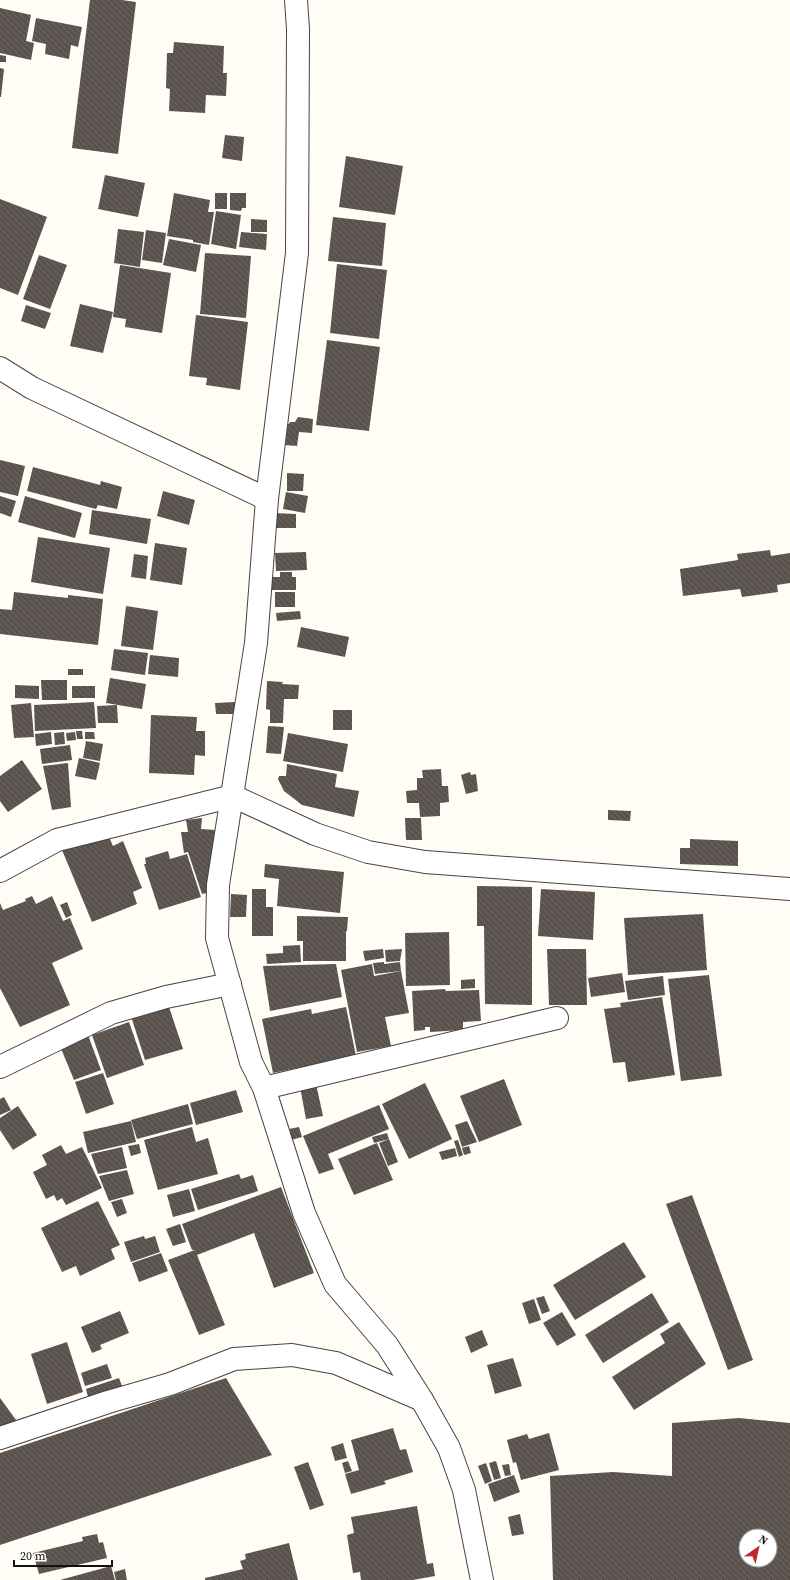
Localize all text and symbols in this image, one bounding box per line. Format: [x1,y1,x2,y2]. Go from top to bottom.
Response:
north arrow [738,1528,778,1568]
text: N [756,1532,771,1549]
scale bar [14,1542,112,1568]
text: 20 m [20,1548,46,1564]

